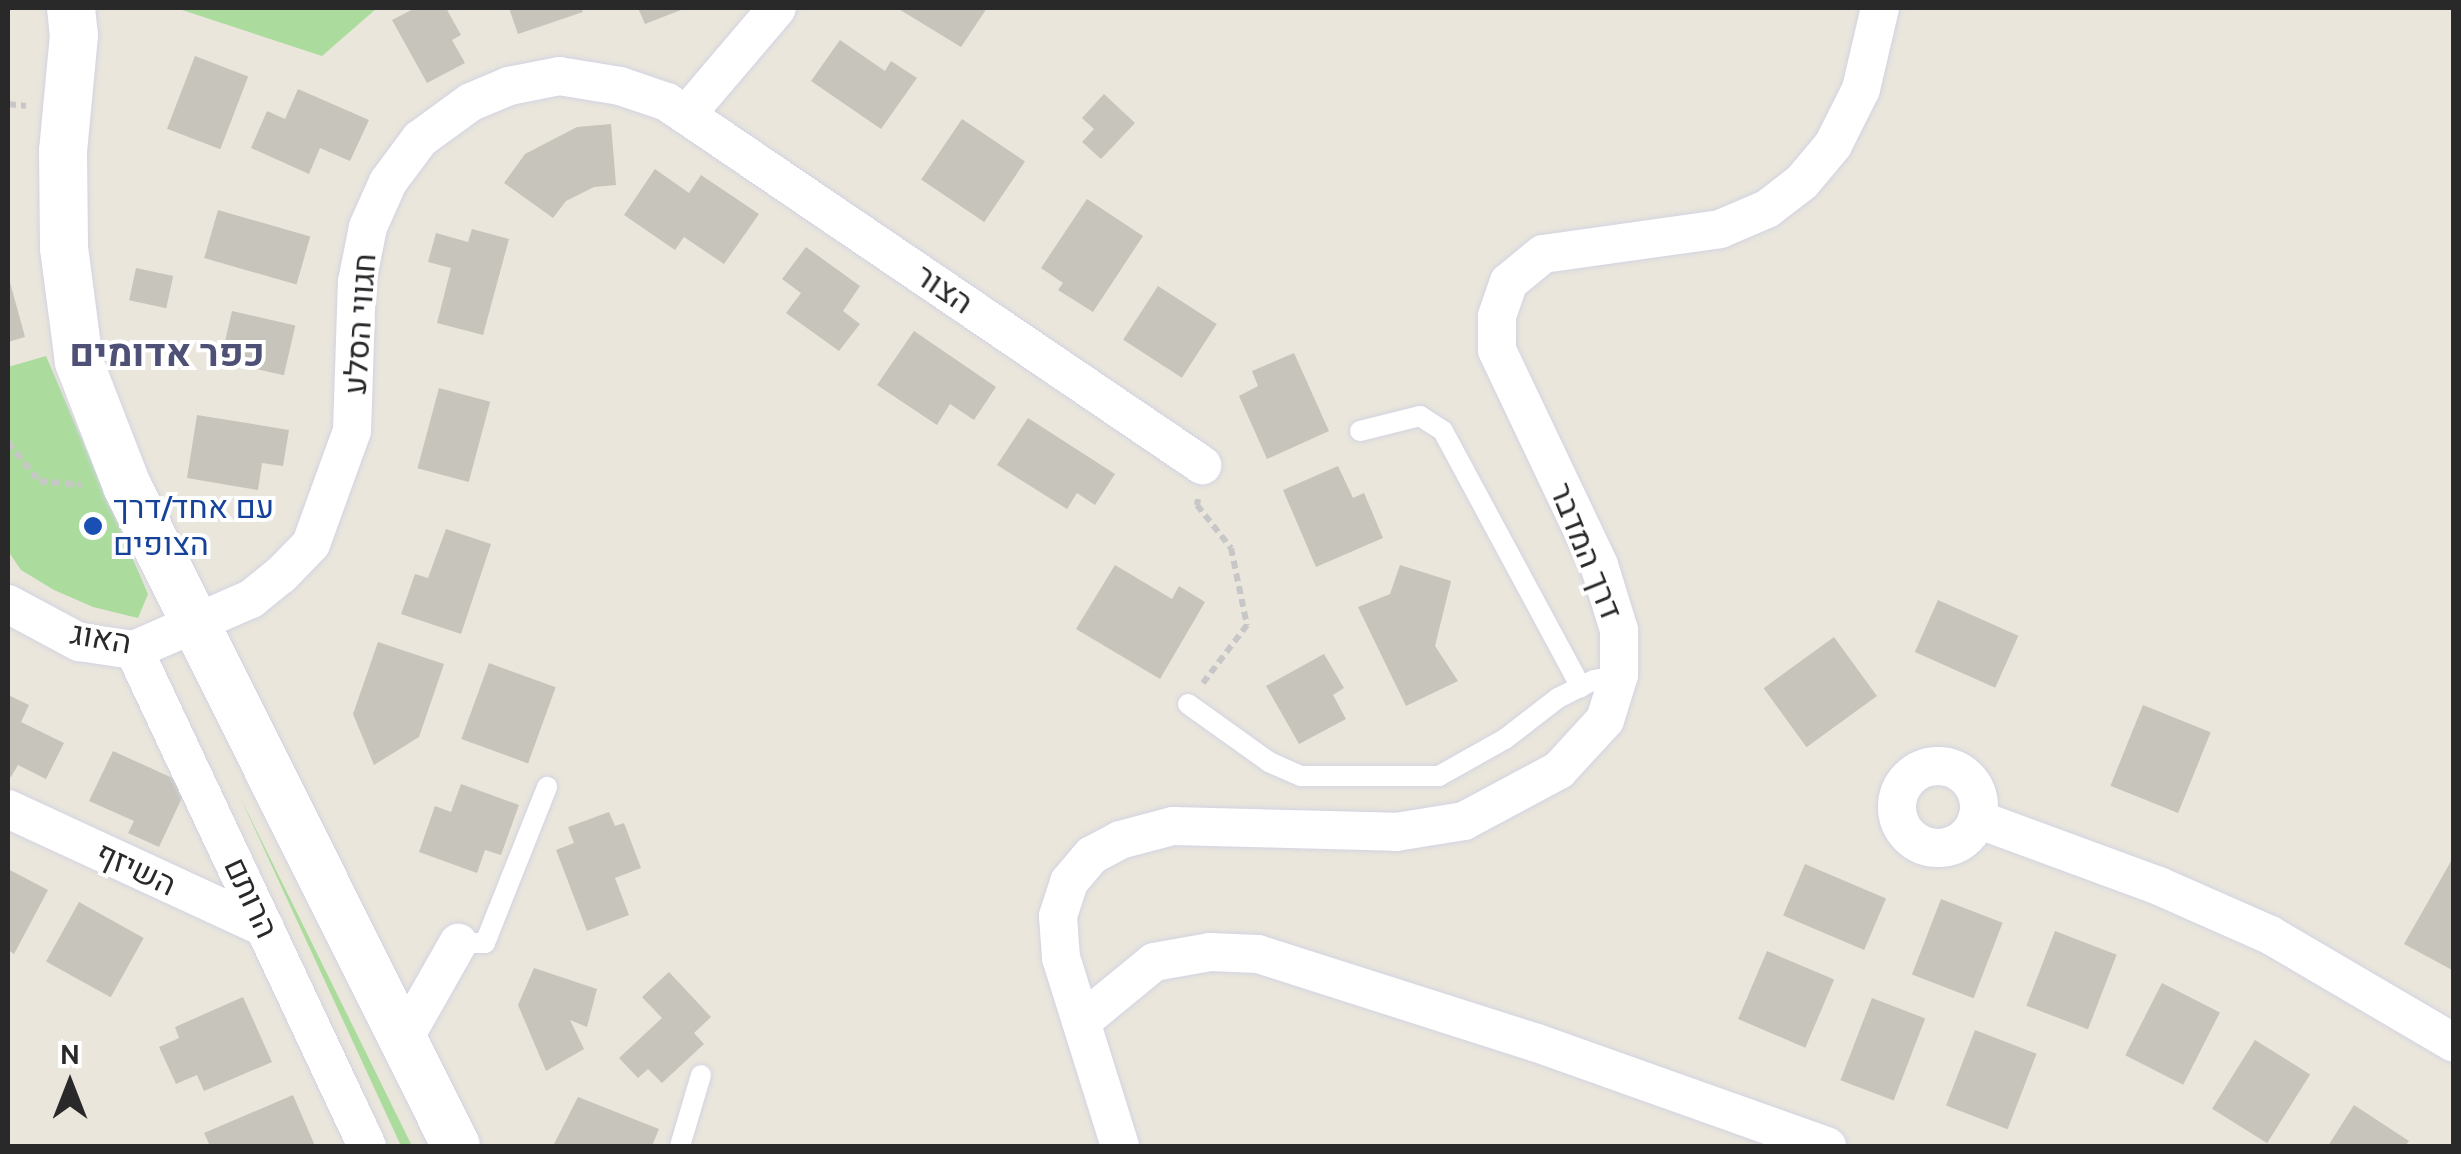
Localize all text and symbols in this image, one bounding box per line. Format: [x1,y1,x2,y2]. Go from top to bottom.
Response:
street label: חגווי הסלע [336,252,384,396]
street label: הצור [908,256,980,322]
district label: כפר אדומים [69,330,265,376]
street label: דרך המדבר [1541,477,1631,625]
place label: עם אחד/דרך הצופים [113,489,274,564]
marker: עם אחד/דרך הצופים [82,515,104,537]
street label: האוג [68,614,134,662]
street label: השיזף [90,834,182,904]
street label: הרותם [216,852,286,944]
north arrow [20,1034,120,1134]
text: N [60,1037,80,1071]

